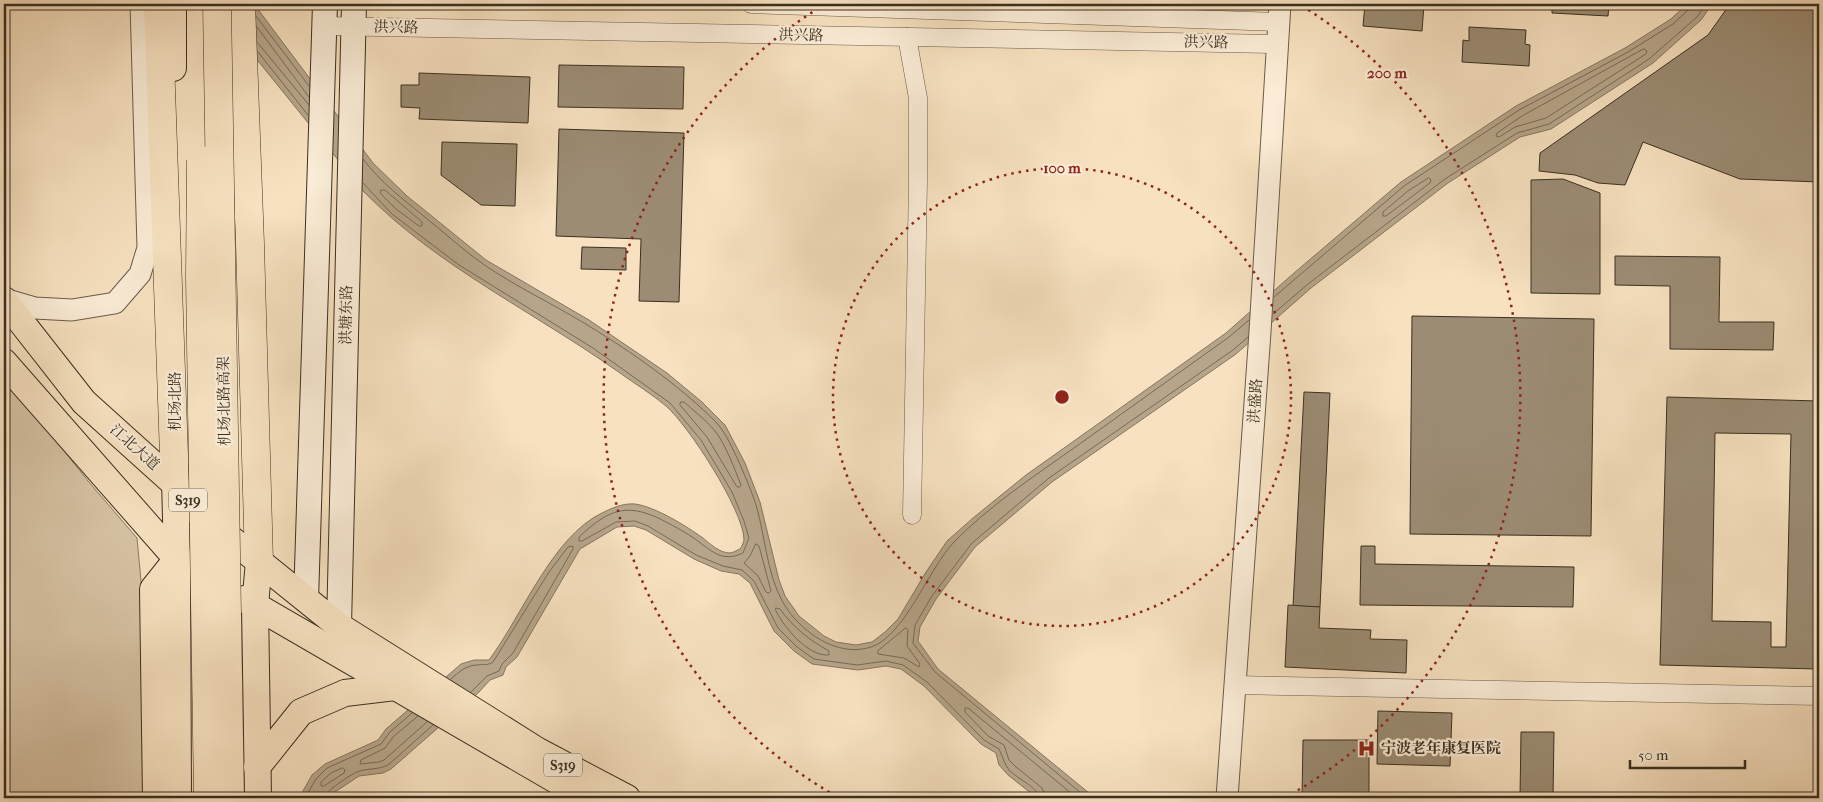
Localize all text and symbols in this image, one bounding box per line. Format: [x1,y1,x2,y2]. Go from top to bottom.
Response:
street label: 洪兴路 [373,18,419,36]
street label: 洪兴路 [778,26,824,44]
street label: 洪兴路 [1183,33,1229,51]
text: 200 m [1367,64,1407,82]
text: 100 m [1043,159,1081,177]
street label: 洪塘东路 [336,285,356,345]
street label: 机场北路高架 [214,356,234,446]
street label: 机场北路 [166,371,184,431]
street label: 洪盛路 [1244,378,1266,424]
centre of rings [1053,388,1071,406]
street label: 江北大道 [107,420,163,474]
road number: S319 [169,488,207,512]
scale bar [1630,737,1746,769]
hospital icon: 宁波老年康复医院 [1357,738,1377,758]
place label: 宁波老年康复医院 [1381,739,1501,757]
text: 50 m [1638,746,1669,764]
road number: S319 [544,754,582,776]

